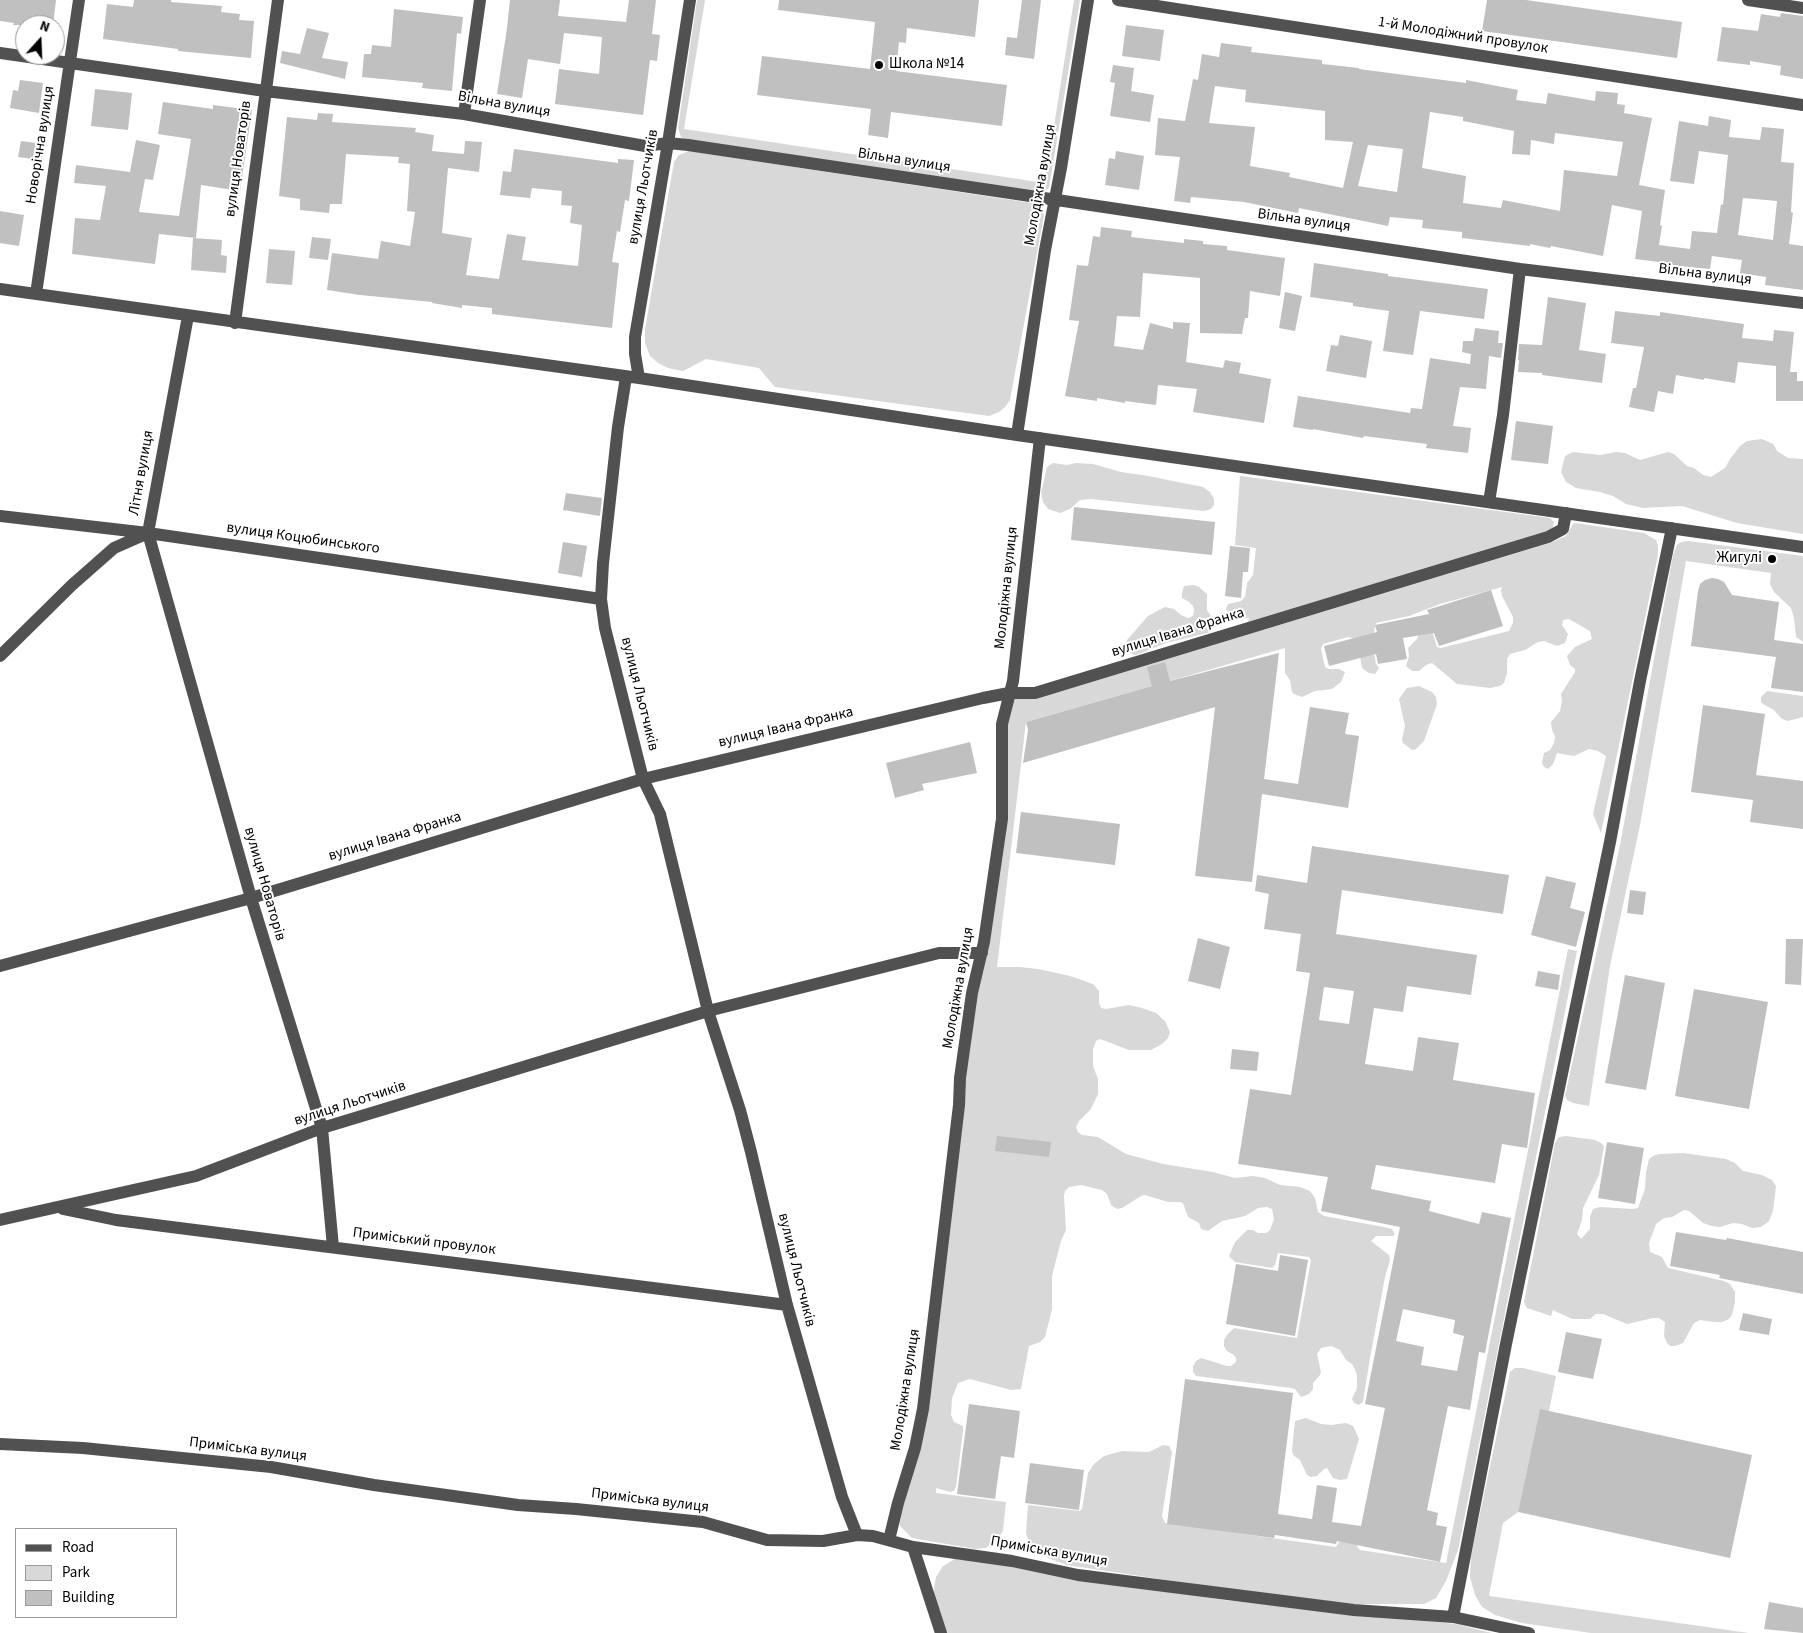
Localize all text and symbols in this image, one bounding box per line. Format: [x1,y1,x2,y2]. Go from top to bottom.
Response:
street label: 1-й Молодіжний провулок [1377,14,1549,58]
north arrow [15,15,65,65]
text: N [37,16,53,38]
place label: Школа №14 [889,56,964,74]
marker: Школа №14 [873,59,885,71]
street label: Новорічна вулиця [23,85,59,205]
street label: Вільна вулиця [456,88,552,122]
street label: вулиця Новаторів [222,100,256,218]
street label: Молодіжна вулиця [1021,123,1061,247]
street label: вулиця Льотчиків [625,128,663,246]
street label: Вільна вулиця [856,145,952,177]
street label: Вільна вулиця [1256,206,1352,236]
street label: Вільна вулиця [1657,260,1753,290]
street label: Літня вулиця [126,429,158,517]
street label: вулиця Коцюбинського [225,519,381,559]
street label: Молодіжна вулиця [992,526,1022,650]
place label: Жигулі [1717,550,1762,568]
marker: Жигулі [1766,553,1778,565]
street label: вулиця Івана Франка [1109,604,1247,662]
street label: вулиця Льотчиків [616,635,662,753]
street label: вулиця Івана Франка [717,704,855,752]
street label: вулиця Івана Франка [326,808,464,866]
street label: вулиця Новаторів [239,825,289,943]
street label: Молодіжна вулиця [939,926,979,1050]
street label: вулиця Льотчиків [292,1077,408,1131]
street label: вулиця Льотчиків [773,1211,819,1329]
street label: Приміський провулок [351,1224,497,1260]
street label: Молодіжна вулиця [887,1328,925,1452]
street label: Приміська вулиця [188,1434,308,1466]
street label: Приміська вулиця [590,1485,710,1517]
legend [15,1528,178,1618]
street label: Приміська вулиця [989,1533,1109,1571]
text: Road [62,1537,94,1558]
text: Park [62,1562,90,1583]
text: Building [62,1587,114,1608]

